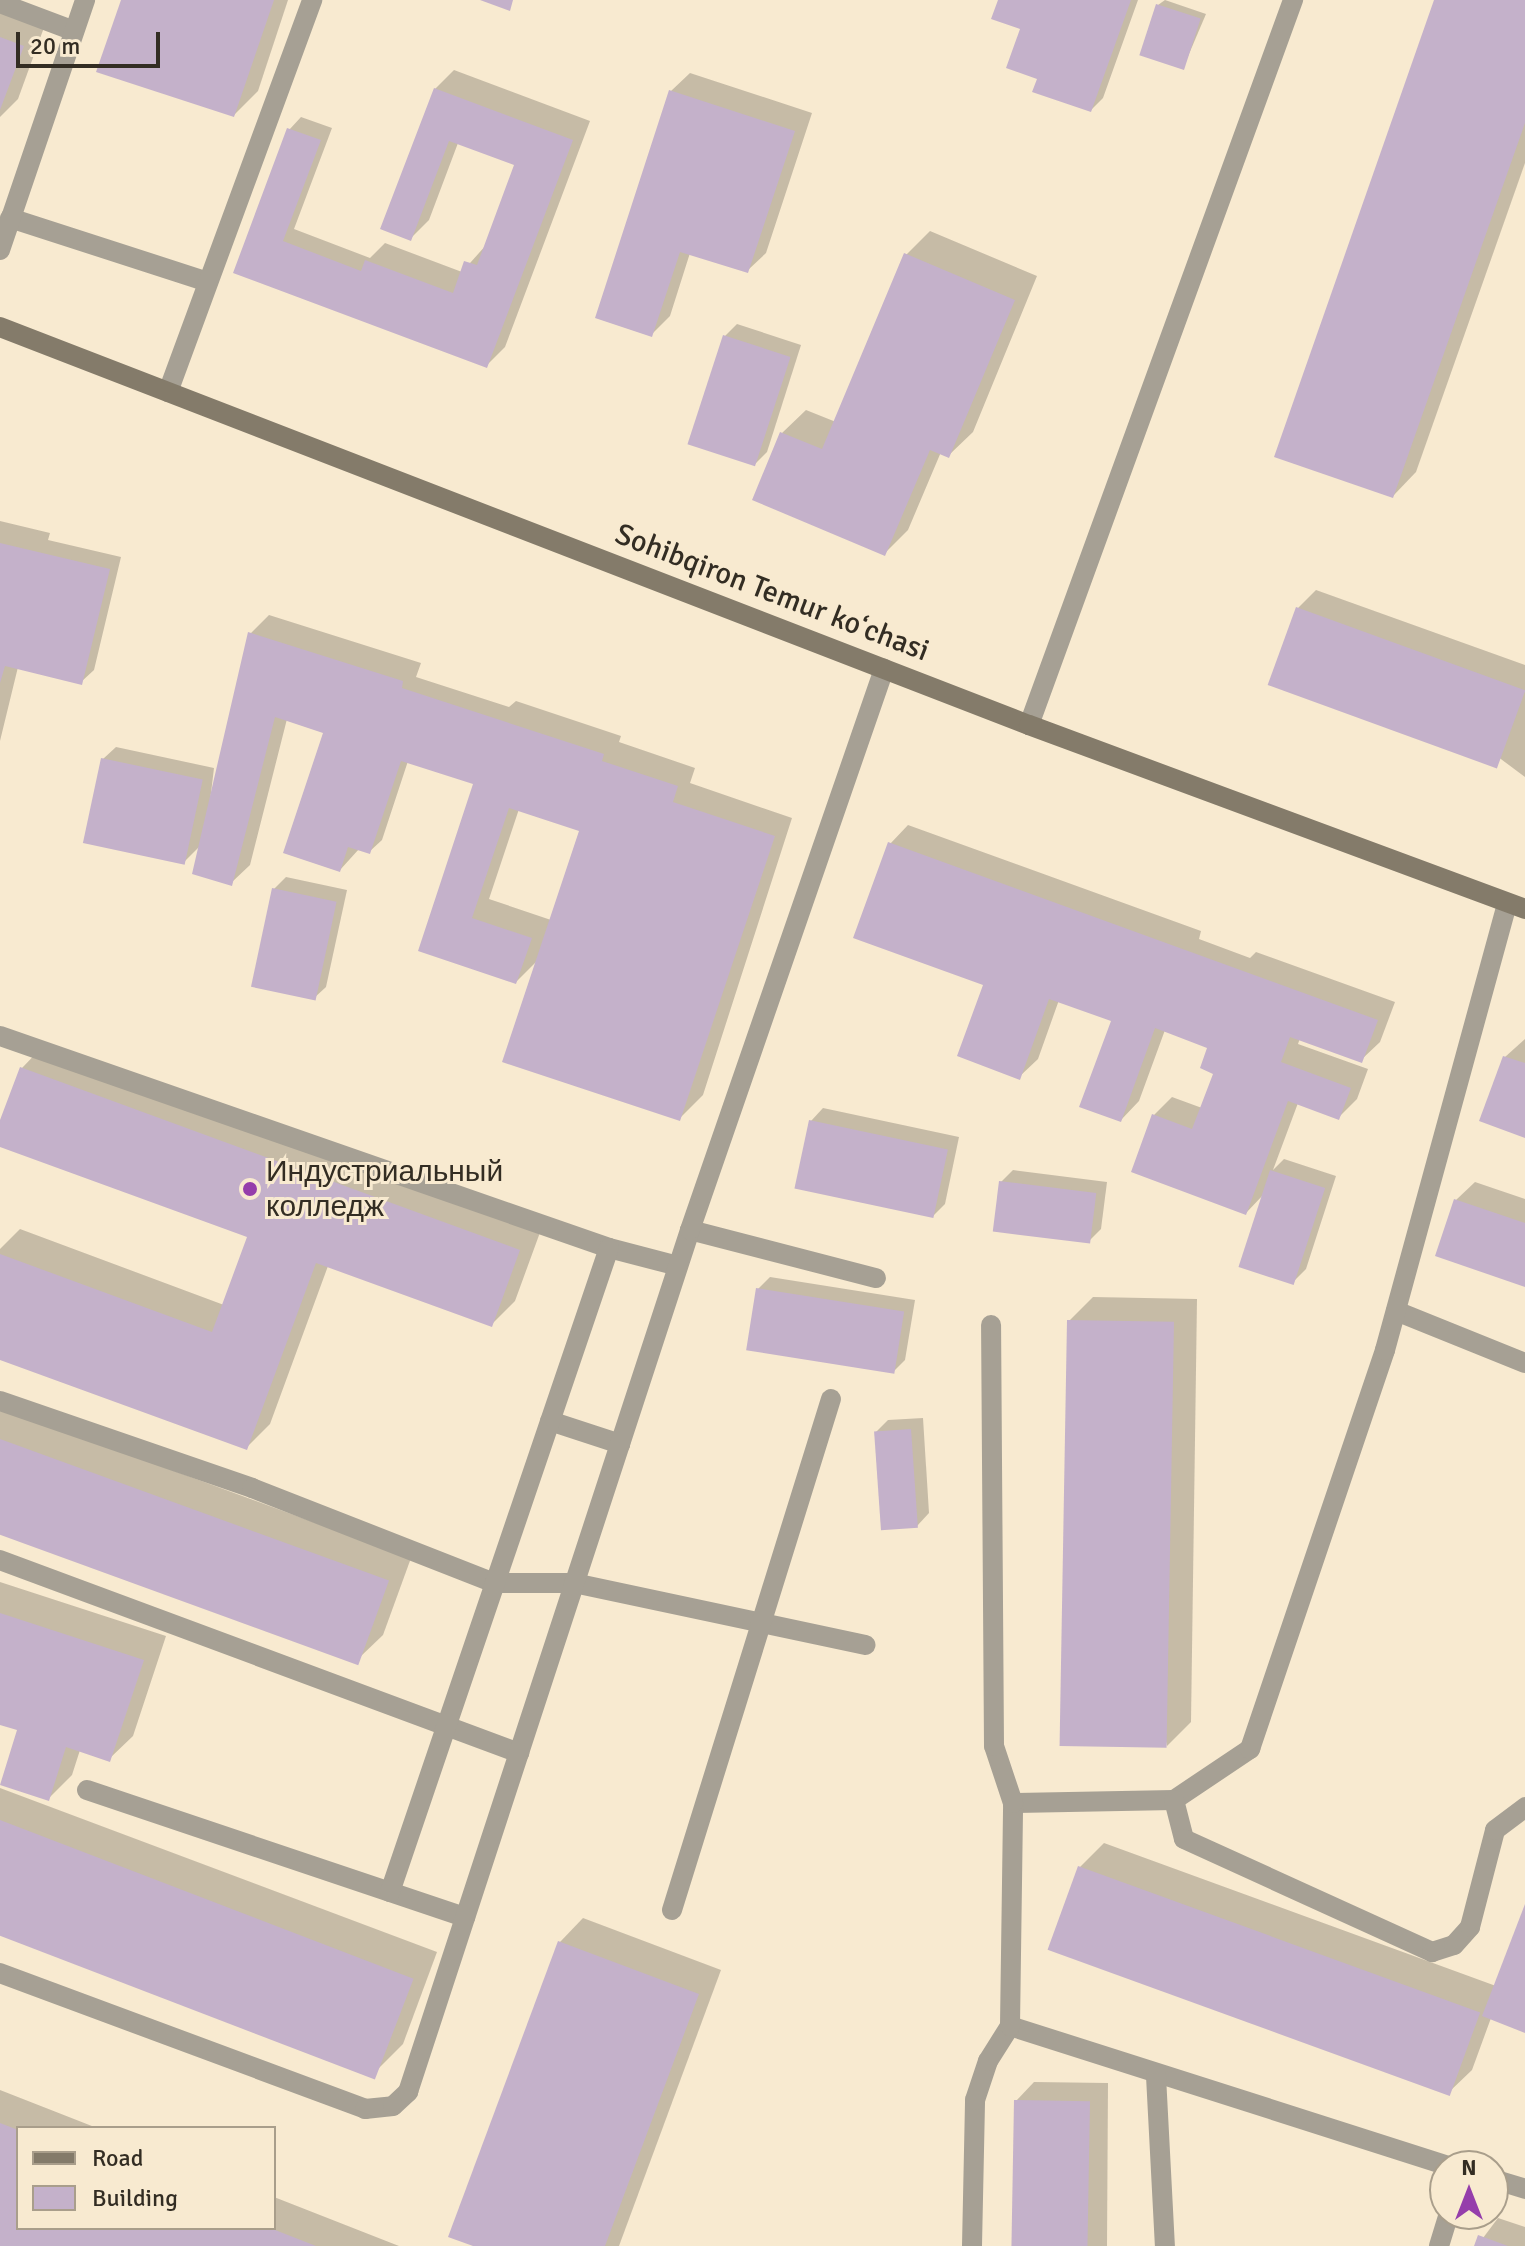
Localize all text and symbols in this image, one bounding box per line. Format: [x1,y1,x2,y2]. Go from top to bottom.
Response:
scale bar [20,16,164,66]
text: 20 m [30,31,80,61]
street label: Sohibqiron Temur koʻchasi [610,516,934,670]
place label: Индустриальный колледж [266,1154,503,1224]
marker: Индустриальный колледж [241,1180,259,1198]
legend [16,2126,276,2230]
text: Road [92,2143,143,2173]
north arrow [1429,2150,1509,2230]
text: N [1461,2154,1477,2181]
text: Building [92,2183,178,2213]

